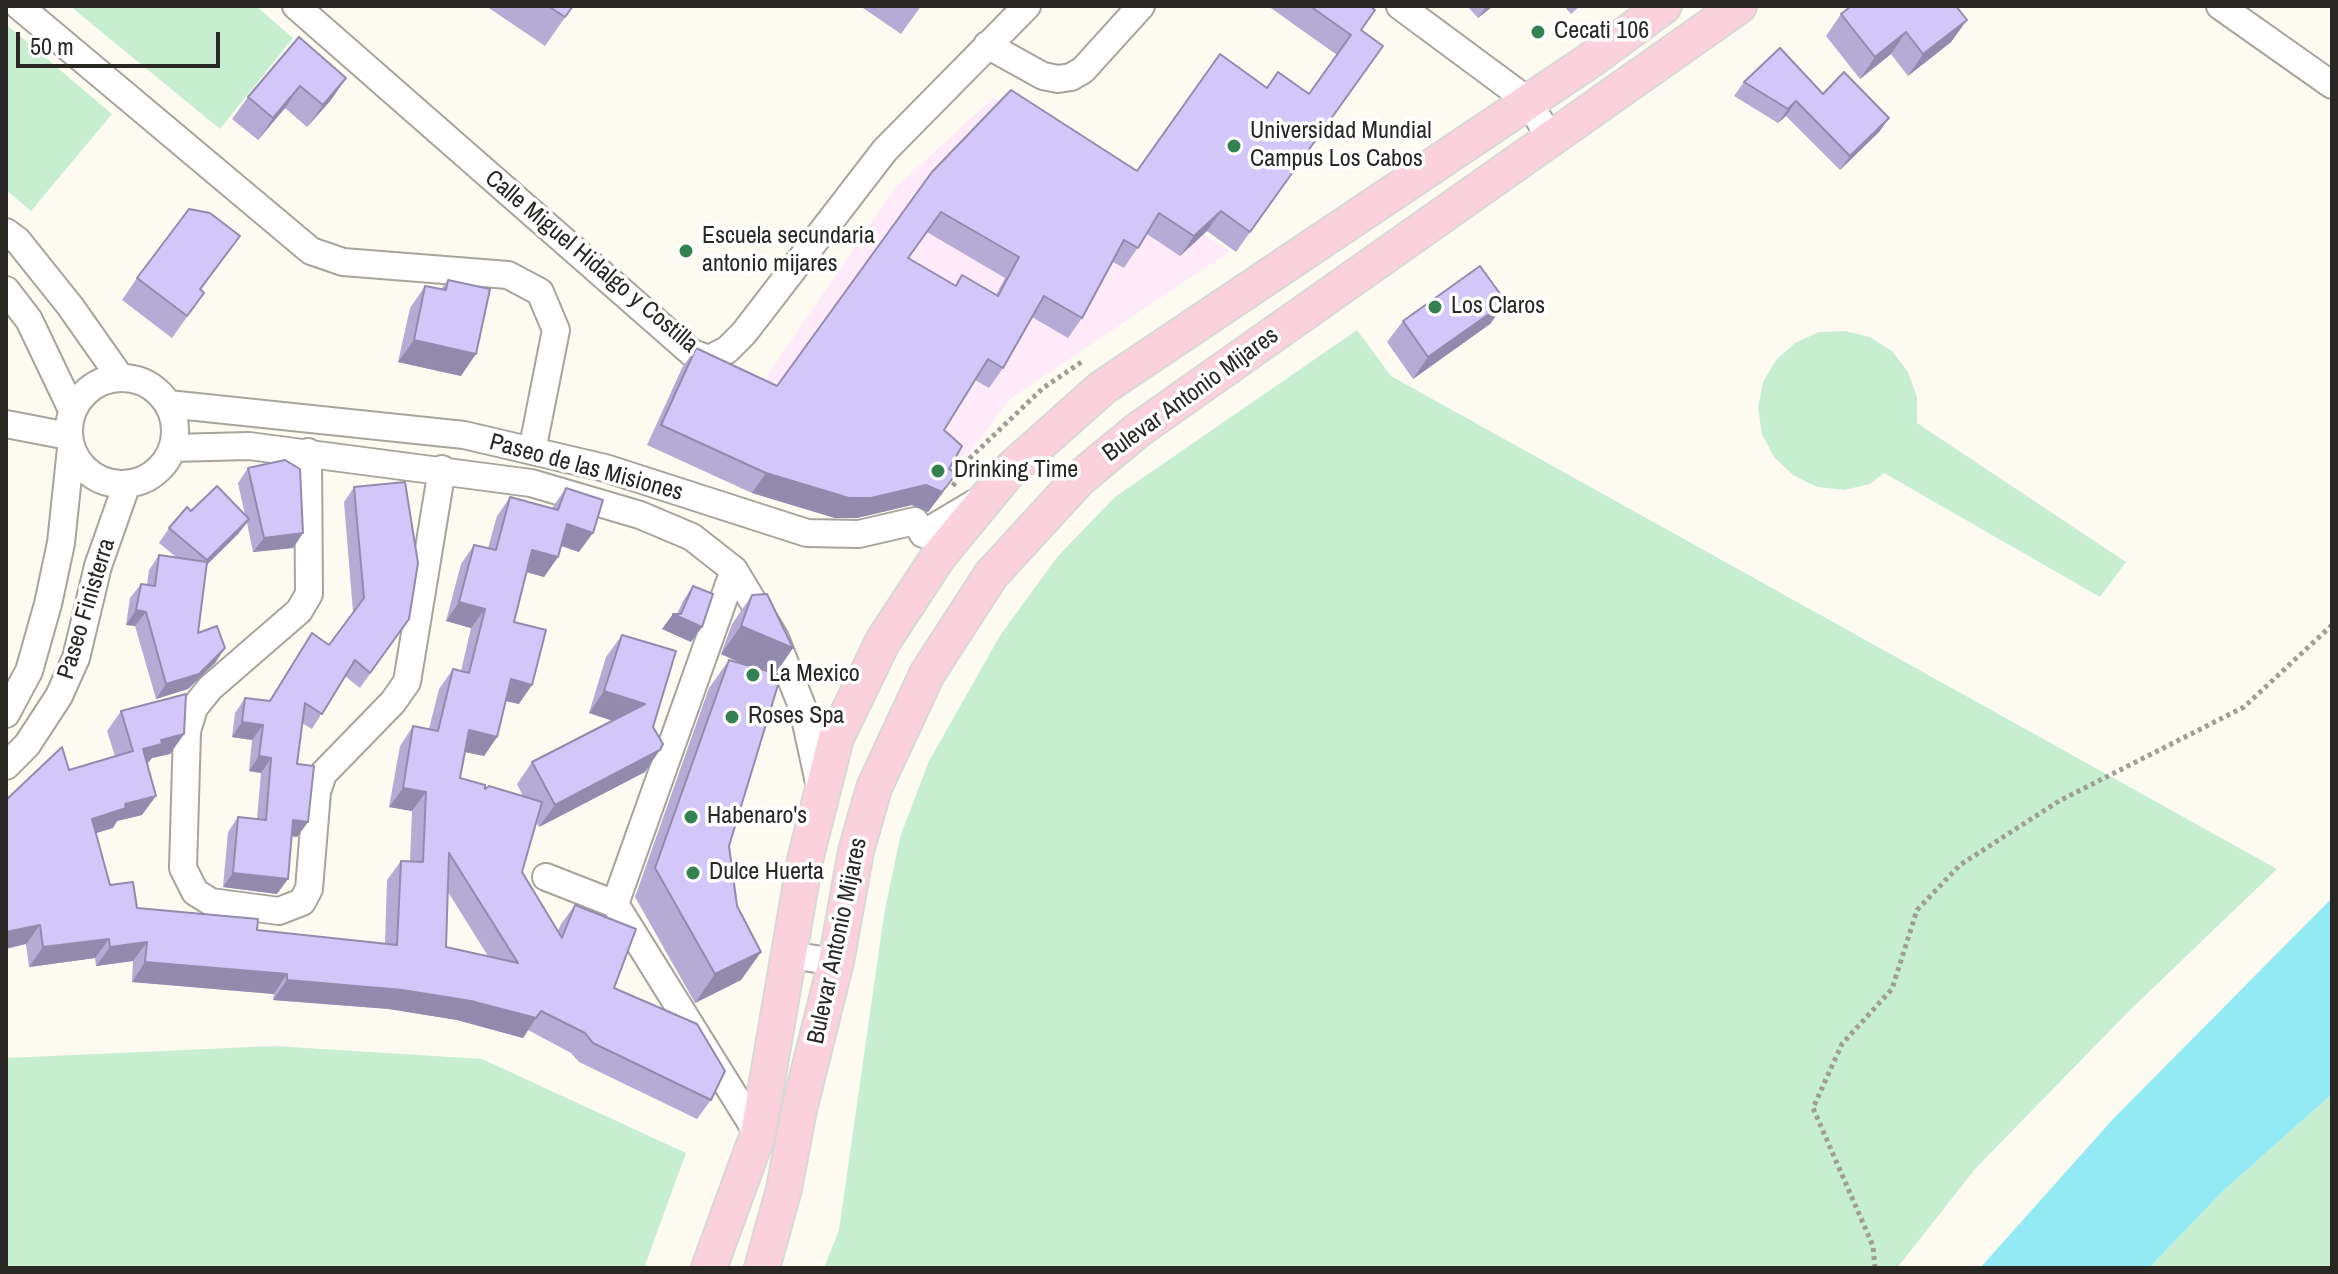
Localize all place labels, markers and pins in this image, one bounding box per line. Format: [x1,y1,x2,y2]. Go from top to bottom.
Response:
place label: Cecati 106 [1554,18,1649,46]
marker: Cecati 106 [1529,23,1547,41]
place label: Universidad Mundial Campus Los Cabos [1250,118,1432,174]
marker: Universidad Mundial Campus Los Cabos [1225,137,1243,155]
place label: Escuela secundaria antonio mijares [702,223,875,279]
marker: Escuela secundaria antonio mijares [677,242,695,260]
place label: Los Claros [1451,293,1545,321]
marker: Los Claros [1426,298,1444,316]
place label: Drinking Time [954,457,1078,485]
marker: Drinking Time [929,462,947,480]
place label: La Mexico [769,661,860,689]
marker: La Mexico [744,666,762,684]
place label: Roses Spa [748,703,844,731]
marker: Roses Spa [723,708,741,726]
place label: Habenaro's [707,803,807,831]
marker: Habenaro's [682,808,700,826]
place label: Dulce Huerta [709,859,824,887]
marker: Dulce Huerta [684,864,702,882]

